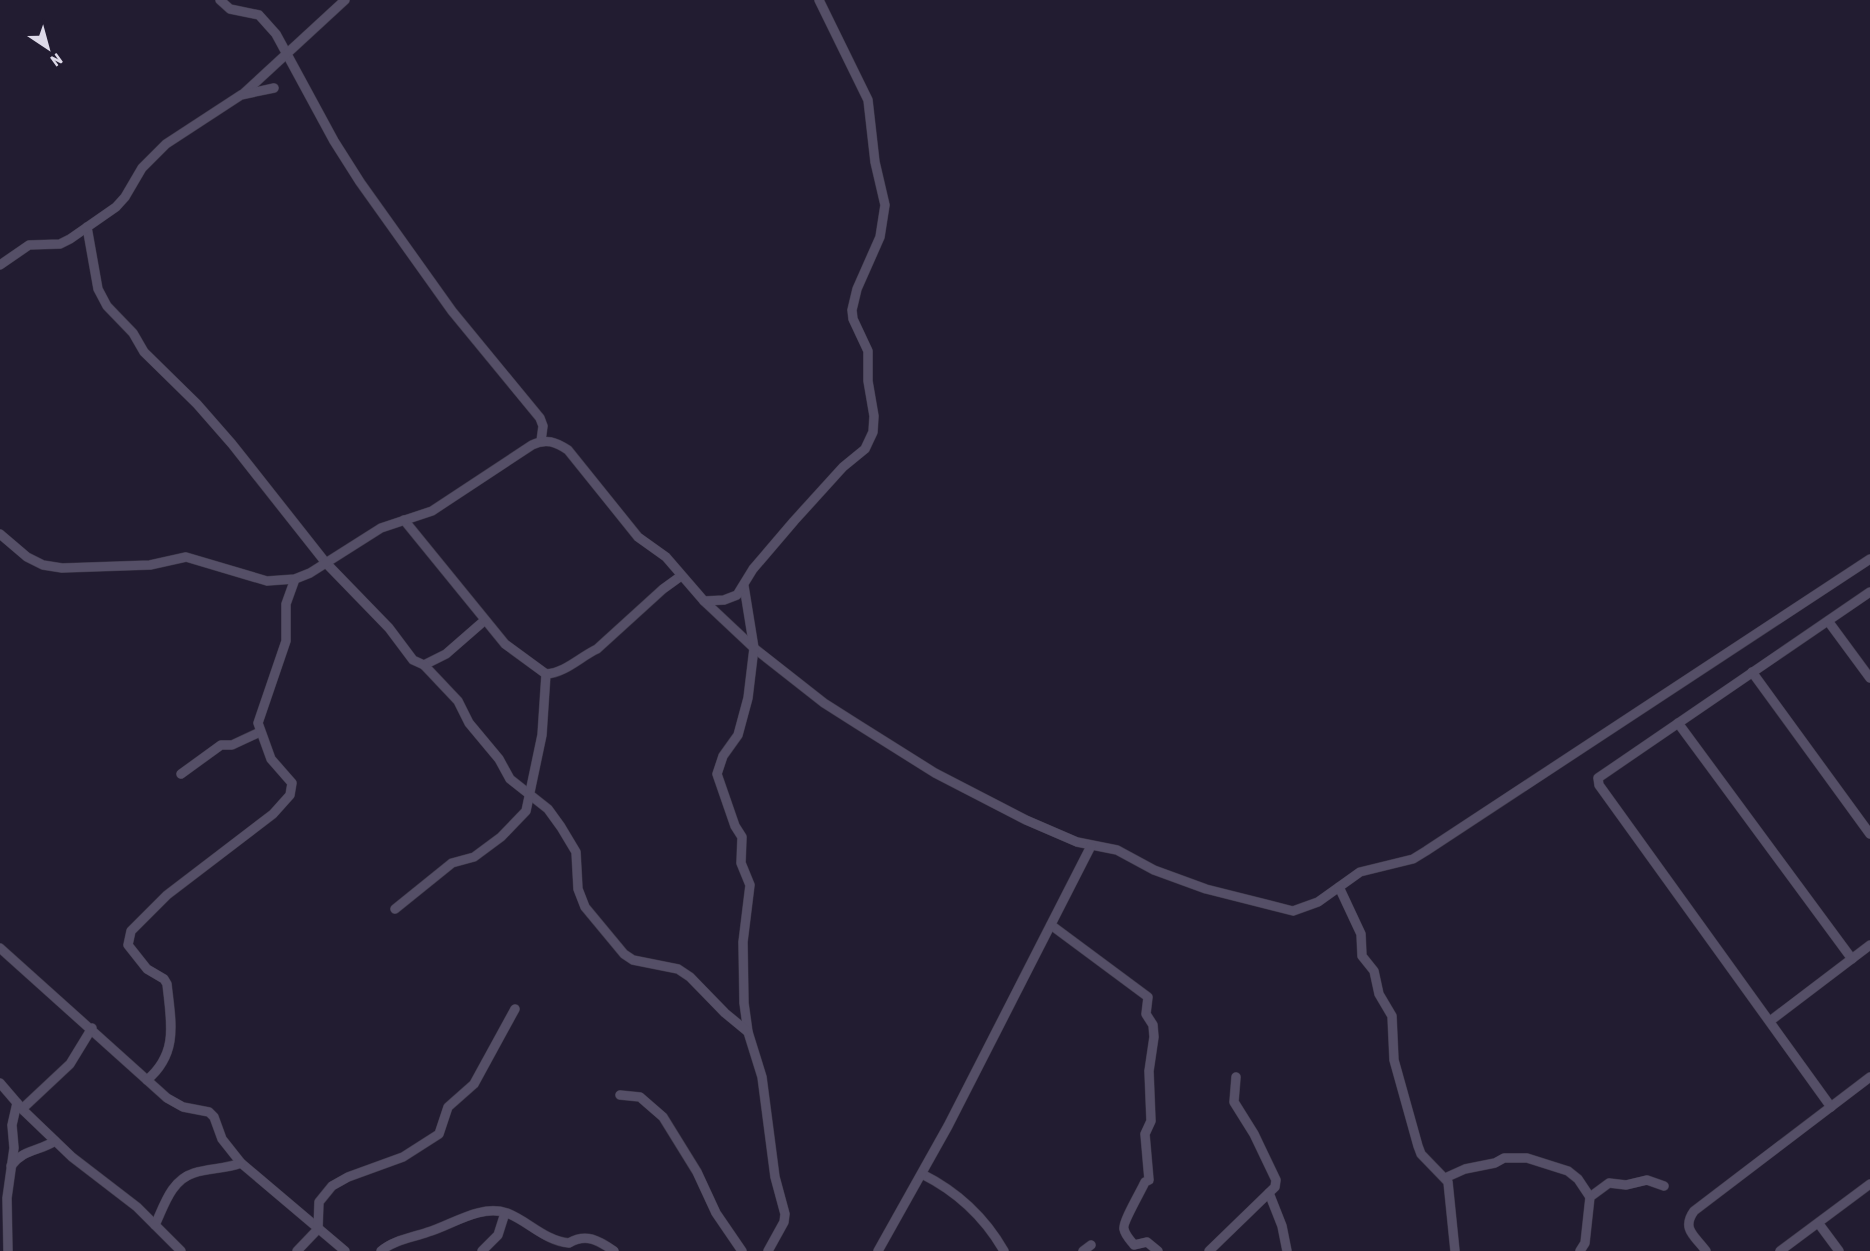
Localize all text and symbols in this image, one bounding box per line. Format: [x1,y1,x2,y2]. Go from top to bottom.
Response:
north arrow [18,18,78,78]
text: N [48,50,66,70]

